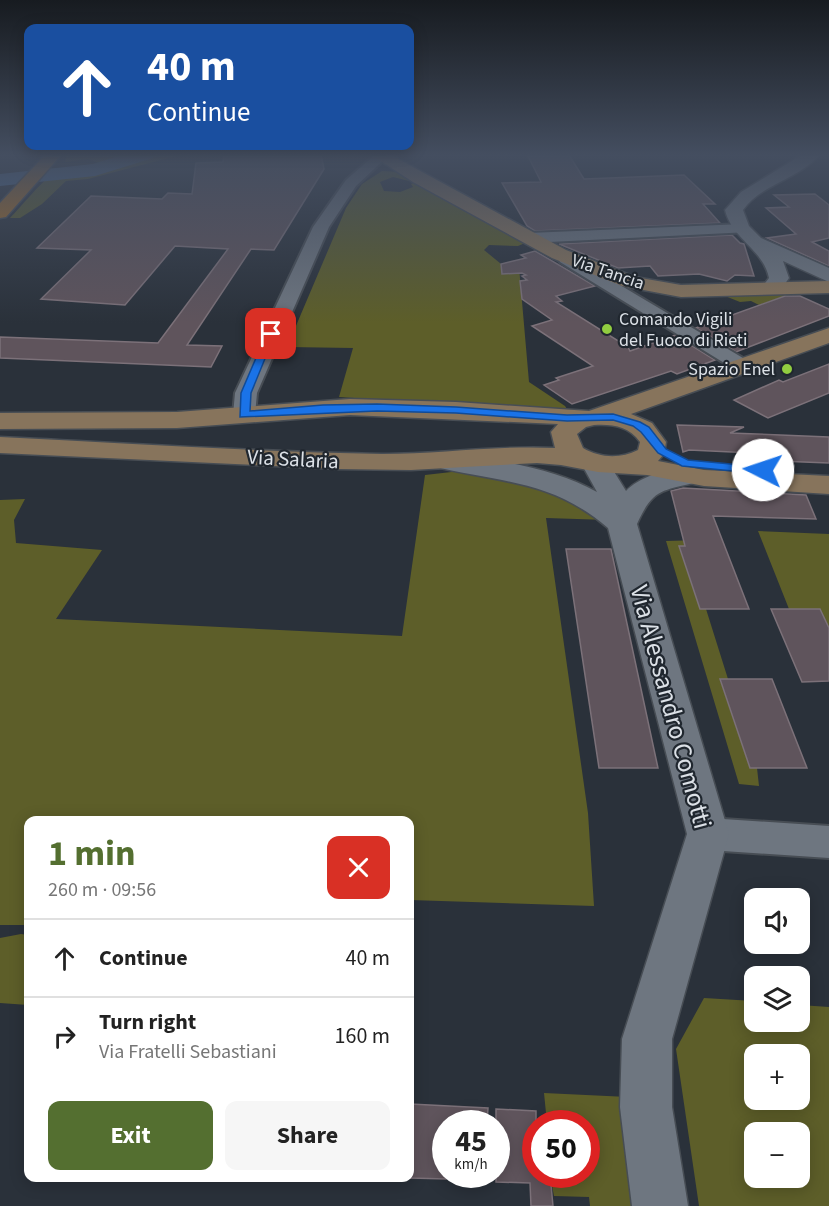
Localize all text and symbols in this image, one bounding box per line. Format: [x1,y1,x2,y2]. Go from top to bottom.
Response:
text: 40 m [147,37,236,97]
icon: ahead [48,48,126,126]
text: Continue [147,93,250,132]
street label: Via Tancia [568,248,648,296]
place label: Comando Vigili del Fuoco di Rieti [619,307,747,353]
pin [245,308,296,359]
icon: arrive [254,317,287,350]
marker: Comando Vigili del Fuoco di Rieti [600,322,614,336]
place label: Spazio Enel [688,357,775,382]
marker: Spazio Enel [780,362,794,376]
position arrow [731,438,795,502]
street label: Via Salaria [247,442,339,476]
street label: Via Alessandro Comotti [621,581,721,833]
text: 1 min [48,828,136,879]
button: close [327,836,390,899]
text: 260 m · 09:56 [48,876,156,904]
map controls [744,888,810,1188]
button: sound [744,888,810,954]
icon: ahead [48,942,81,975]
text: Continue [99,942,188,974]
text: 40 m [345,942,390,974]
button: layers [744,966,810,1032]
text: Turn right [99,1006,196,1038]
icon: right [48,1020,81,1053]
text: 160 m [335,1020,390,1052]
text: Via Fratelli Sebastiani [99,1038,277,1066]
button: + [744,1044,810,1110]
button: Exit [48,1101,213,1170]
button: Share [225,1101,390,1170]
speed limit sign: 50 [522,1110,600,1188]
text: 45 [455,1120,487,1163]
button: − [744,1122,810,1188]
text: km/h [454,1154,488,1175]

